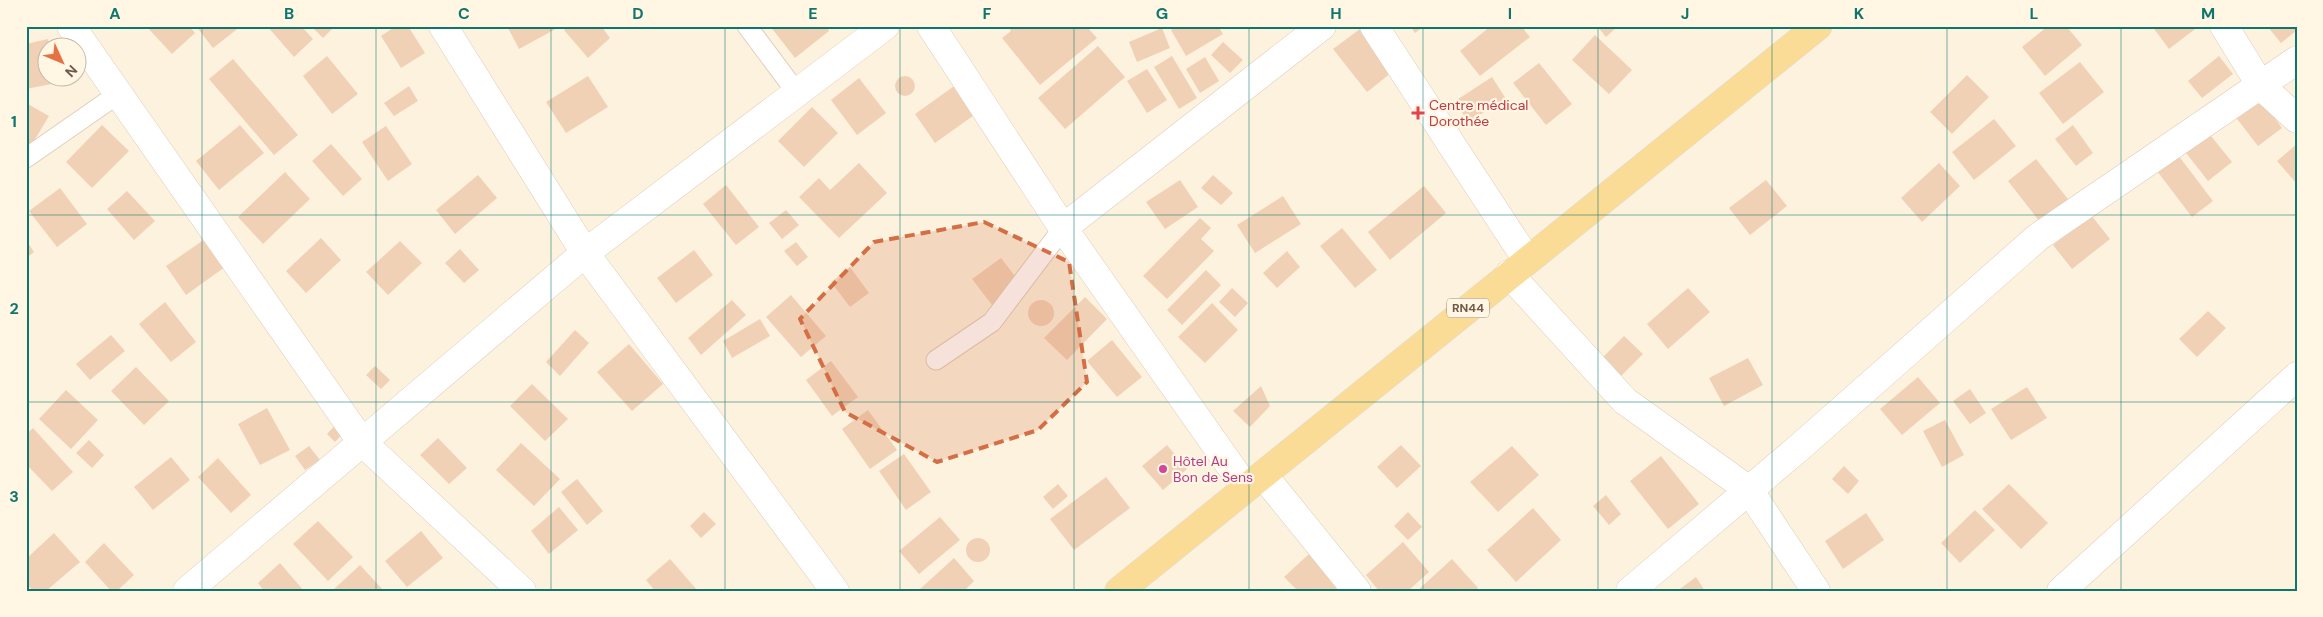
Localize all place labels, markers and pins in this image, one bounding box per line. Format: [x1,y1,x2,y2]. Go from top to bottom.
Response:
place label: Centre médical Dorothée [1429,96,1528,130]
marker: Centre médical Dorothée [1411,106,1425,120]
place label: Hôtel Au Bon de Sens [1173,452,1253,486]
marker: Hôtel Au Bon de Sens [1157,463,1169,475]

